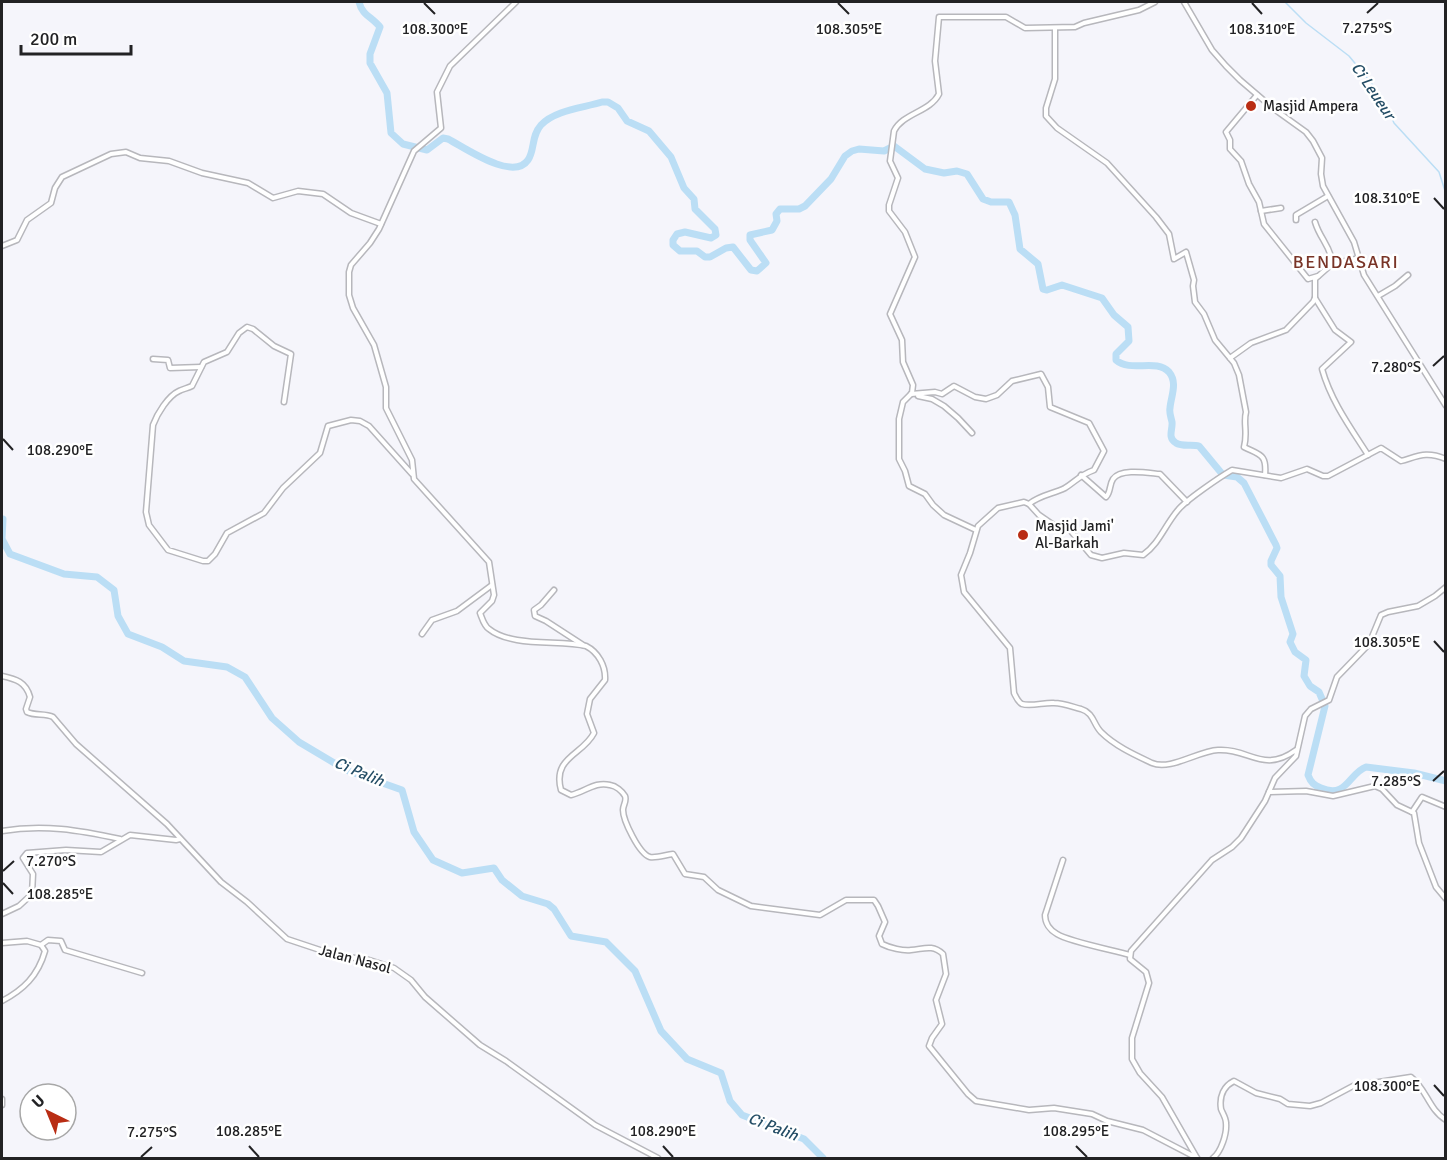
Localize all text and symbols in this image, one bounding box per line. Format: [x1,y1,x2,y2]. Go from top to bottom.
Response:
scale bar [21,18,130,56]
text: 7.275°S [1342,19,1392,37]
text: 108.300°E [402,20,468,38]
text: 108.305°E [816,20,882,38]
text: 108.310°E [1229,20,1295,38]
text: 200 m [30,28,77,50]
water label: Ci Leueur [1347,59,1401,125]
place label: Masjid Ampera [1263,97,1358,115]
marker: Masjid Ampera [1244,99,1258,113]
text: 108.310°E [1354,189,1420,207]
district label: BENDASARI [1293,251,1399,273]
text: 7.280°S [1371,358,1421,376]
text: 108.290°E [27,441,93,459]
place label: Masjid Jami' Al-Barkah [1035,517,1114,552]
marker: Masjid Jami' Al-Barkah [1016,528,1030,542]
text: 108.305°E [1354,633,1420,651]
water label: Ci Palih [331,753,388,792]
text: 7.285°S [1371,772,1421,790]
text: 7.270°S [26,852,76,870]
text: 108.285°E [27,885,93,903]
street label: Jalan Nasol [317,941,393,977]
text: 108.300°E [1354,1077,1420,1095]
north arrow [18,1082,78,1142]
text: U [28,1091,49,1113]
water label: Ci Palih [745,1108,802,1146]
text: 108.285°E [216,1122,282,1140]
text: 108.290°E [630,1122,696,1140]
text: 108.295°E [1043,1122,1109,1140]
text: 7.275°S [127,1123,177,1141]

